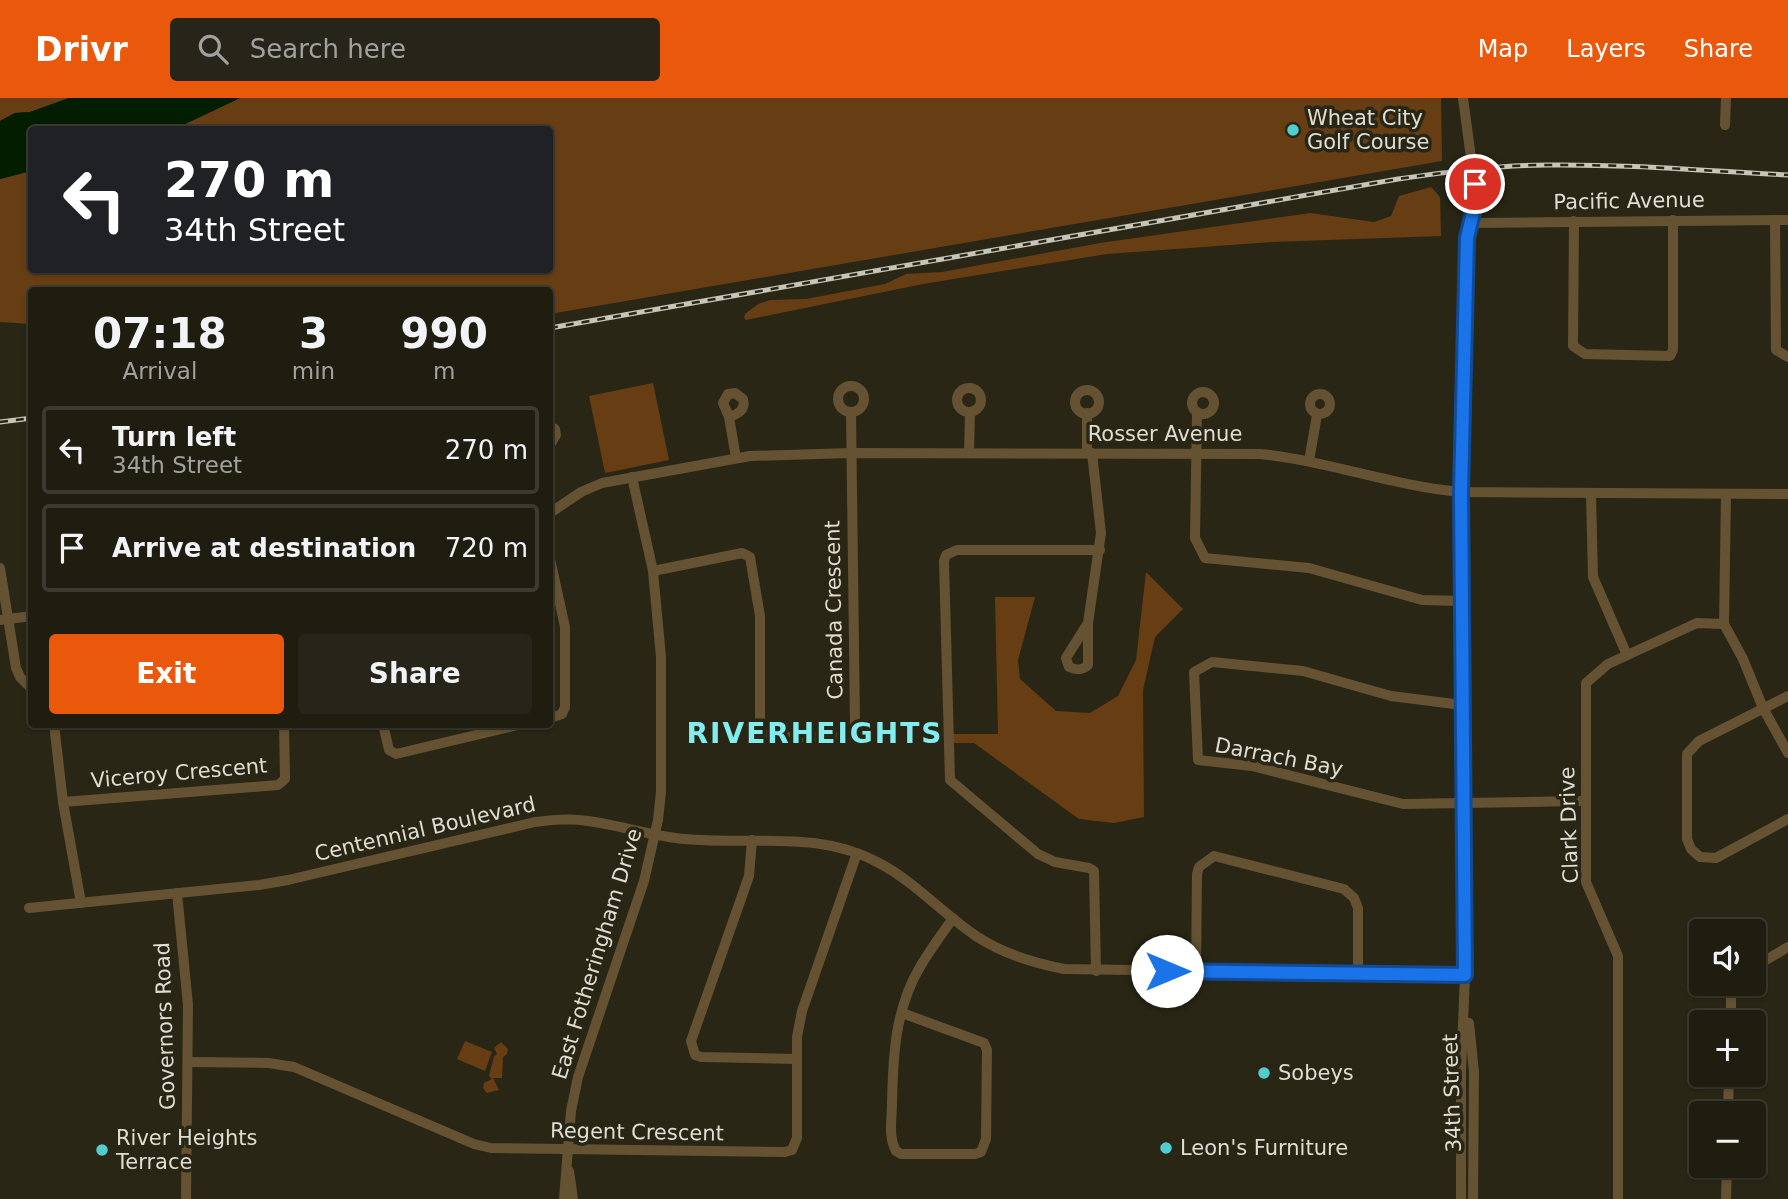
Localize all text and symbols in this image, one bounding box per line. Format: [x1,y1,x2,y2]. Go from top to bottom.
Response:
search box [170,18,660,81]
text: Drivr [35,30,128,69]
icon: search [194,30,232,68]
text: Search here [250,34,406,64]
text: Map [1478,35,1528,63]
text: Layers [1566,35,1646,63]
text: Share [1684,35,1753,63]
place label: Wheat City Golf Course [1307,106,1429,154]
marker: Wheat City Golf Course [1285,122,1301,138]
text: 270 m [164,152,334,209]
icon: left [49,154,140,245]
pin [1445,154,1505,214]
icon: arrive [1456,165,1494,203]
street label: Pacific Avenue [1553,188,1705,214]
text: 34th Street [164,211,345,249]
text: 07:18 [93,309,227,358]
text: 3 [299,309,328,358]
text: 990 [400,309,488,358]
text: Arrival [123,358,197,384]
text: min [292,358,335,384]
text: m [433,358,455,384]
text: Turn left [112,422,236,452]
street label: Rosser Avenue [1088,422,1242,446]
icon: left [53,431,91,469]
text: 270 m [445,435,528,465]
text: 34th Street [112,452,242,478]
street label: Canada Crescent [820,520,848,700]
icon: arrive [53,529,91,567]
text: Arrive at destination [112,533,416,563]
text: 720 m [445,533,528,563]
button: Exit [49,634,284,714]
button: Share [298,634,532,714]
district label: RIVERHEIGHTS [687,717,944,750]
street label: Darrach Bay [1213,733,1345,781]
street label: Viceroy Crescent [90,753,268,793]
street label: Clark Drive [1555,766,1583,884]
street label: Centennial Boulevard [312,792,538,866]
street label: East Fotheringham Drive [547,826,647,1082]
map controls [1689,919,1766,1178]
button: sound [1689,919,1766,996]
position arrow [1130,934,1204,1008]
street label: Governors Road [150,942,180,1110]
button: + [1689,1010,1766,1087]
street label: 34th Street [1438,1033,1466,1153]
place label: Sobeys [1278,1061,1354,1085]
marker: Sobeys [1256,1065,1272,1081]
button: − [1689,1101,1766,1178]
street label: Regent Crescent [550,1118,724,1146]
place label: River Heights Terrace [115,1126,257,1174]
place label: Leon's Furniture [1180,1136,1348,1160]
marker: Leon's Furniture [1158,1140,1174,1156]
marker: River Heights Terrace [94,1142,110,1158]

